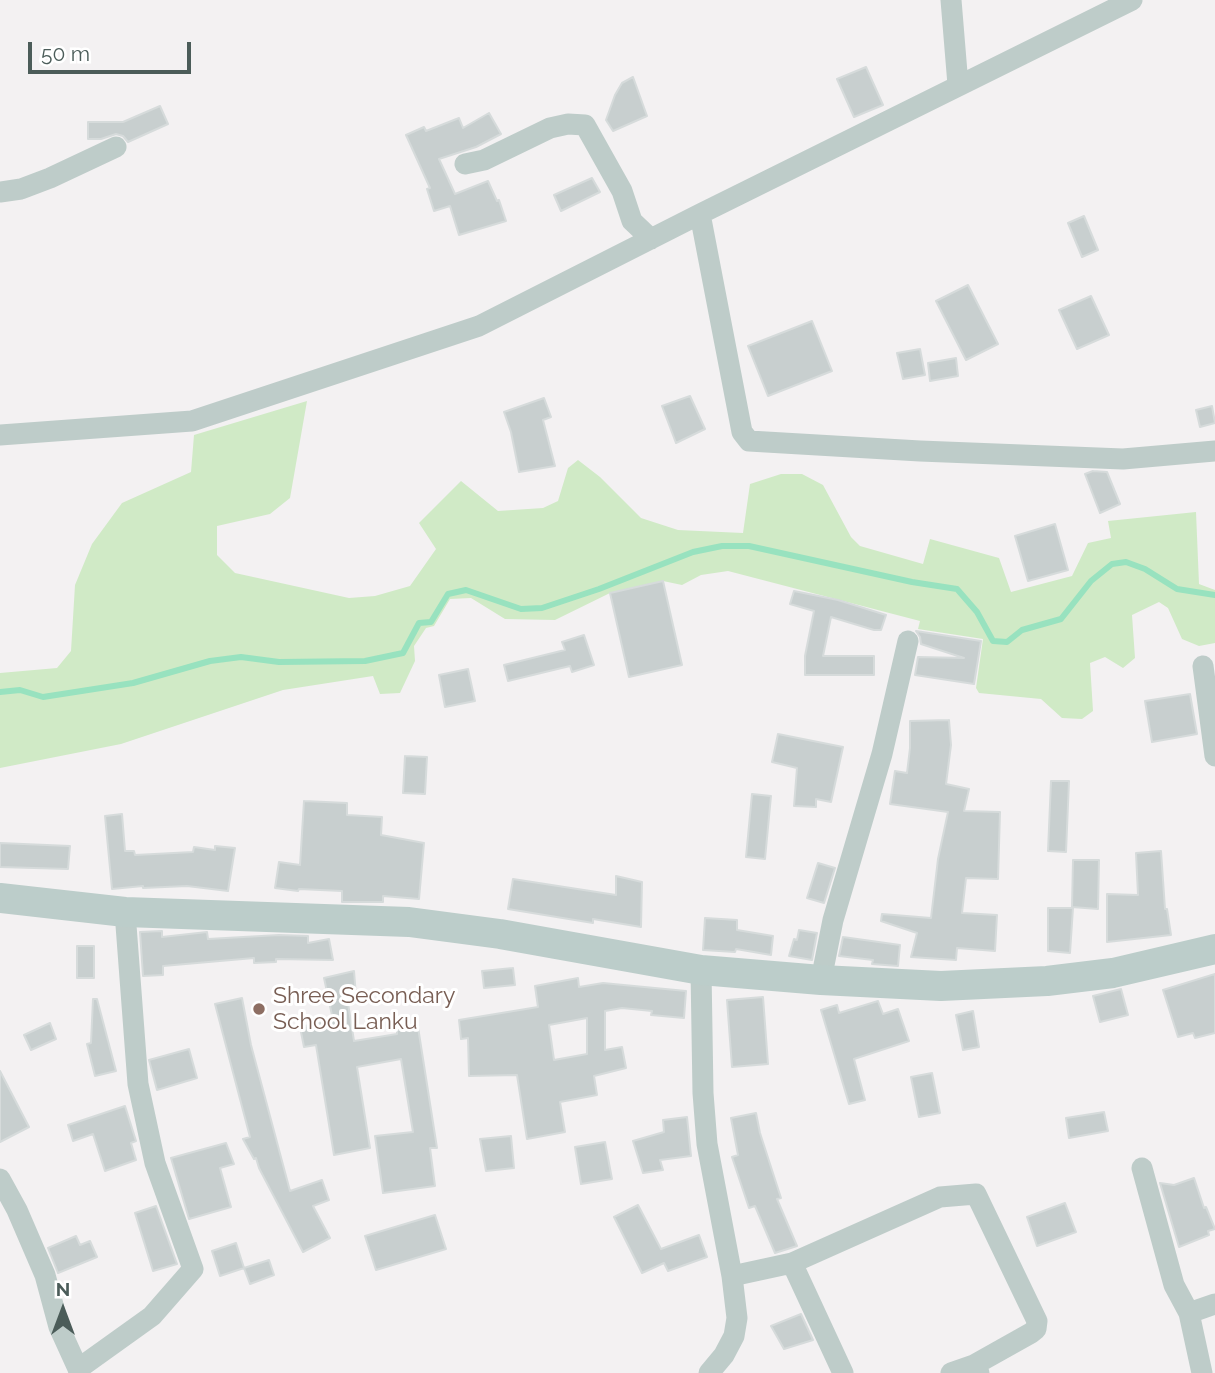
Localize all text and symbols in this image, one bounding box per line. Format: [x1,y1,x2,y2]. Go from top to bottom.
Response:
scale bar [32,28,194,72]
text: 50 m [41,41,90,66]
place label: Shree Secondary School Lanku [273,982,455,1036]
marker: Shree Secondary School Lanku [251,1001,267,1017]
north arrow [28,1275,98,1345]
text: N [56,1278,70,1300]

